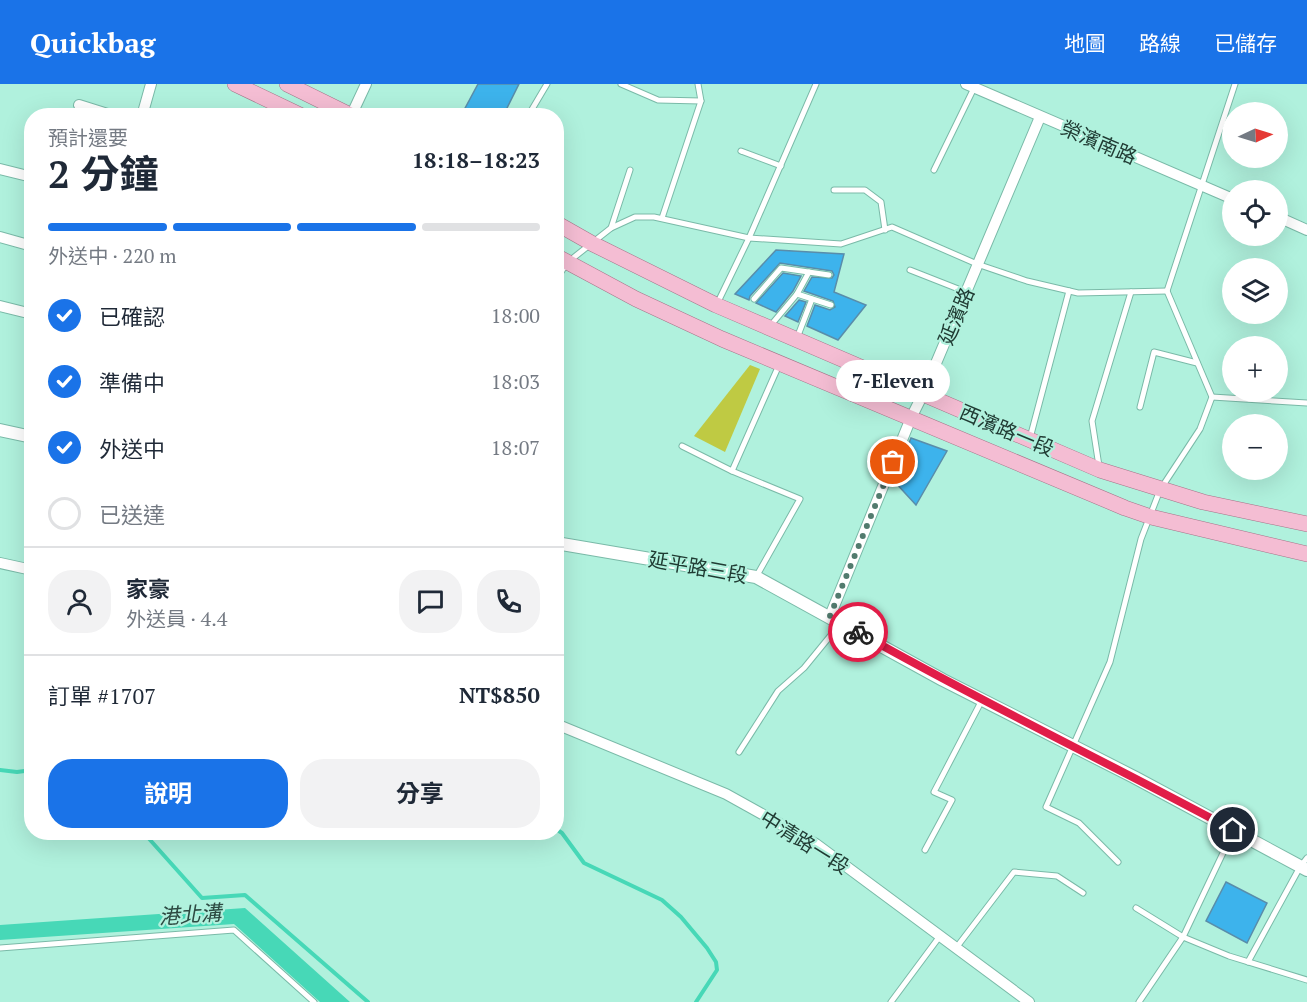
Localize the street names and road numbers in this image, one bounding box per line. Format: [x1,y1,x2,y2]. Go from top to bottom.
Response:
street label: 榮濱南路 [1057,114,1141,170]
street label: 延濱路 [932,283,980,349]
street label: 西濱路一段 [956,398,1058,462]
street label: 延平路三段 [646,545,750,589]
street label: 中清路一段 [755,804,855,880]

